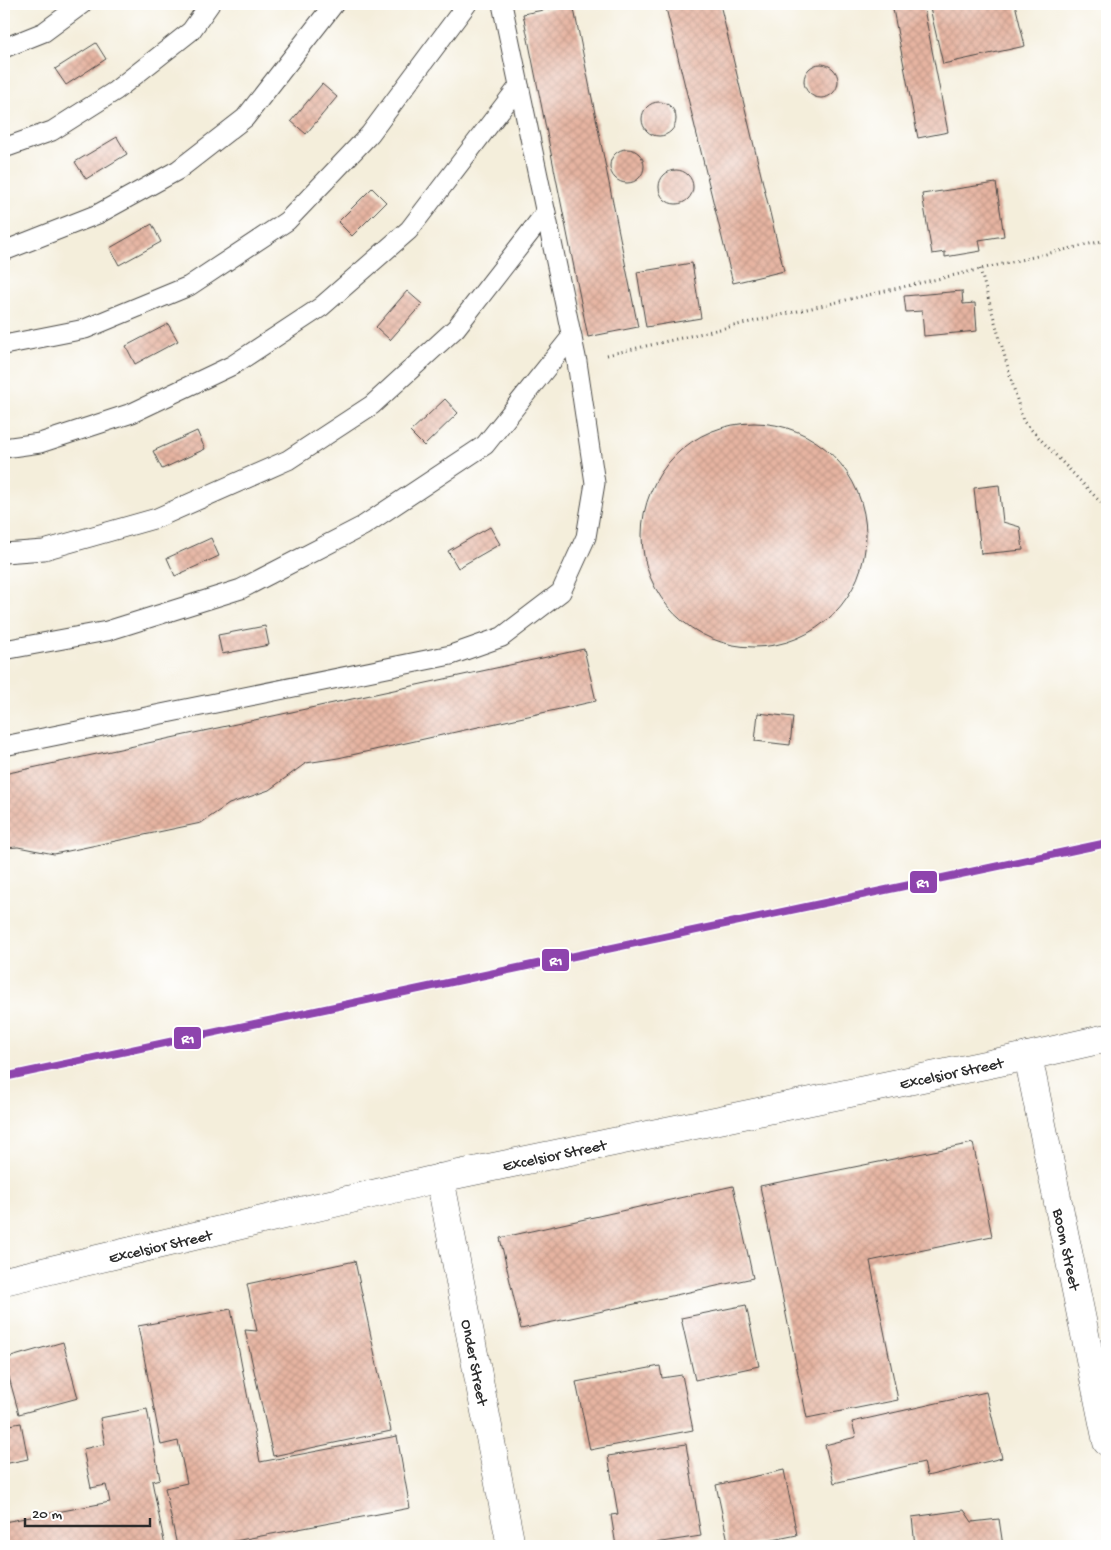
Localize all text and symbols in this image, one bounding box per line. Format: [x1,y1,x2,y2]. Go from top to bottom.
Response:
line badge: R1 [909,870,938,894]
text: R1 [916,876,930,893]
line badge: R1 [541,948,570,972]
text: R1 [549,954,563,971]
line badge: R1 [173,1026,202,1050]
text: R1 [181,1032,195,1049]
street label: Excelsior Street [898,1055,1007,1096]
street label: Excelsior Street [501,1137,610,1178]
street label: Boom Street [1046,1206,1083,1294]
street label: Excelsior Street [107,1227,216,1270]
street label: Onder Street [455,1318,490,1409]
scale bar [25,1495,150,1527]
text: 20 m [32,1506,62,1524]

